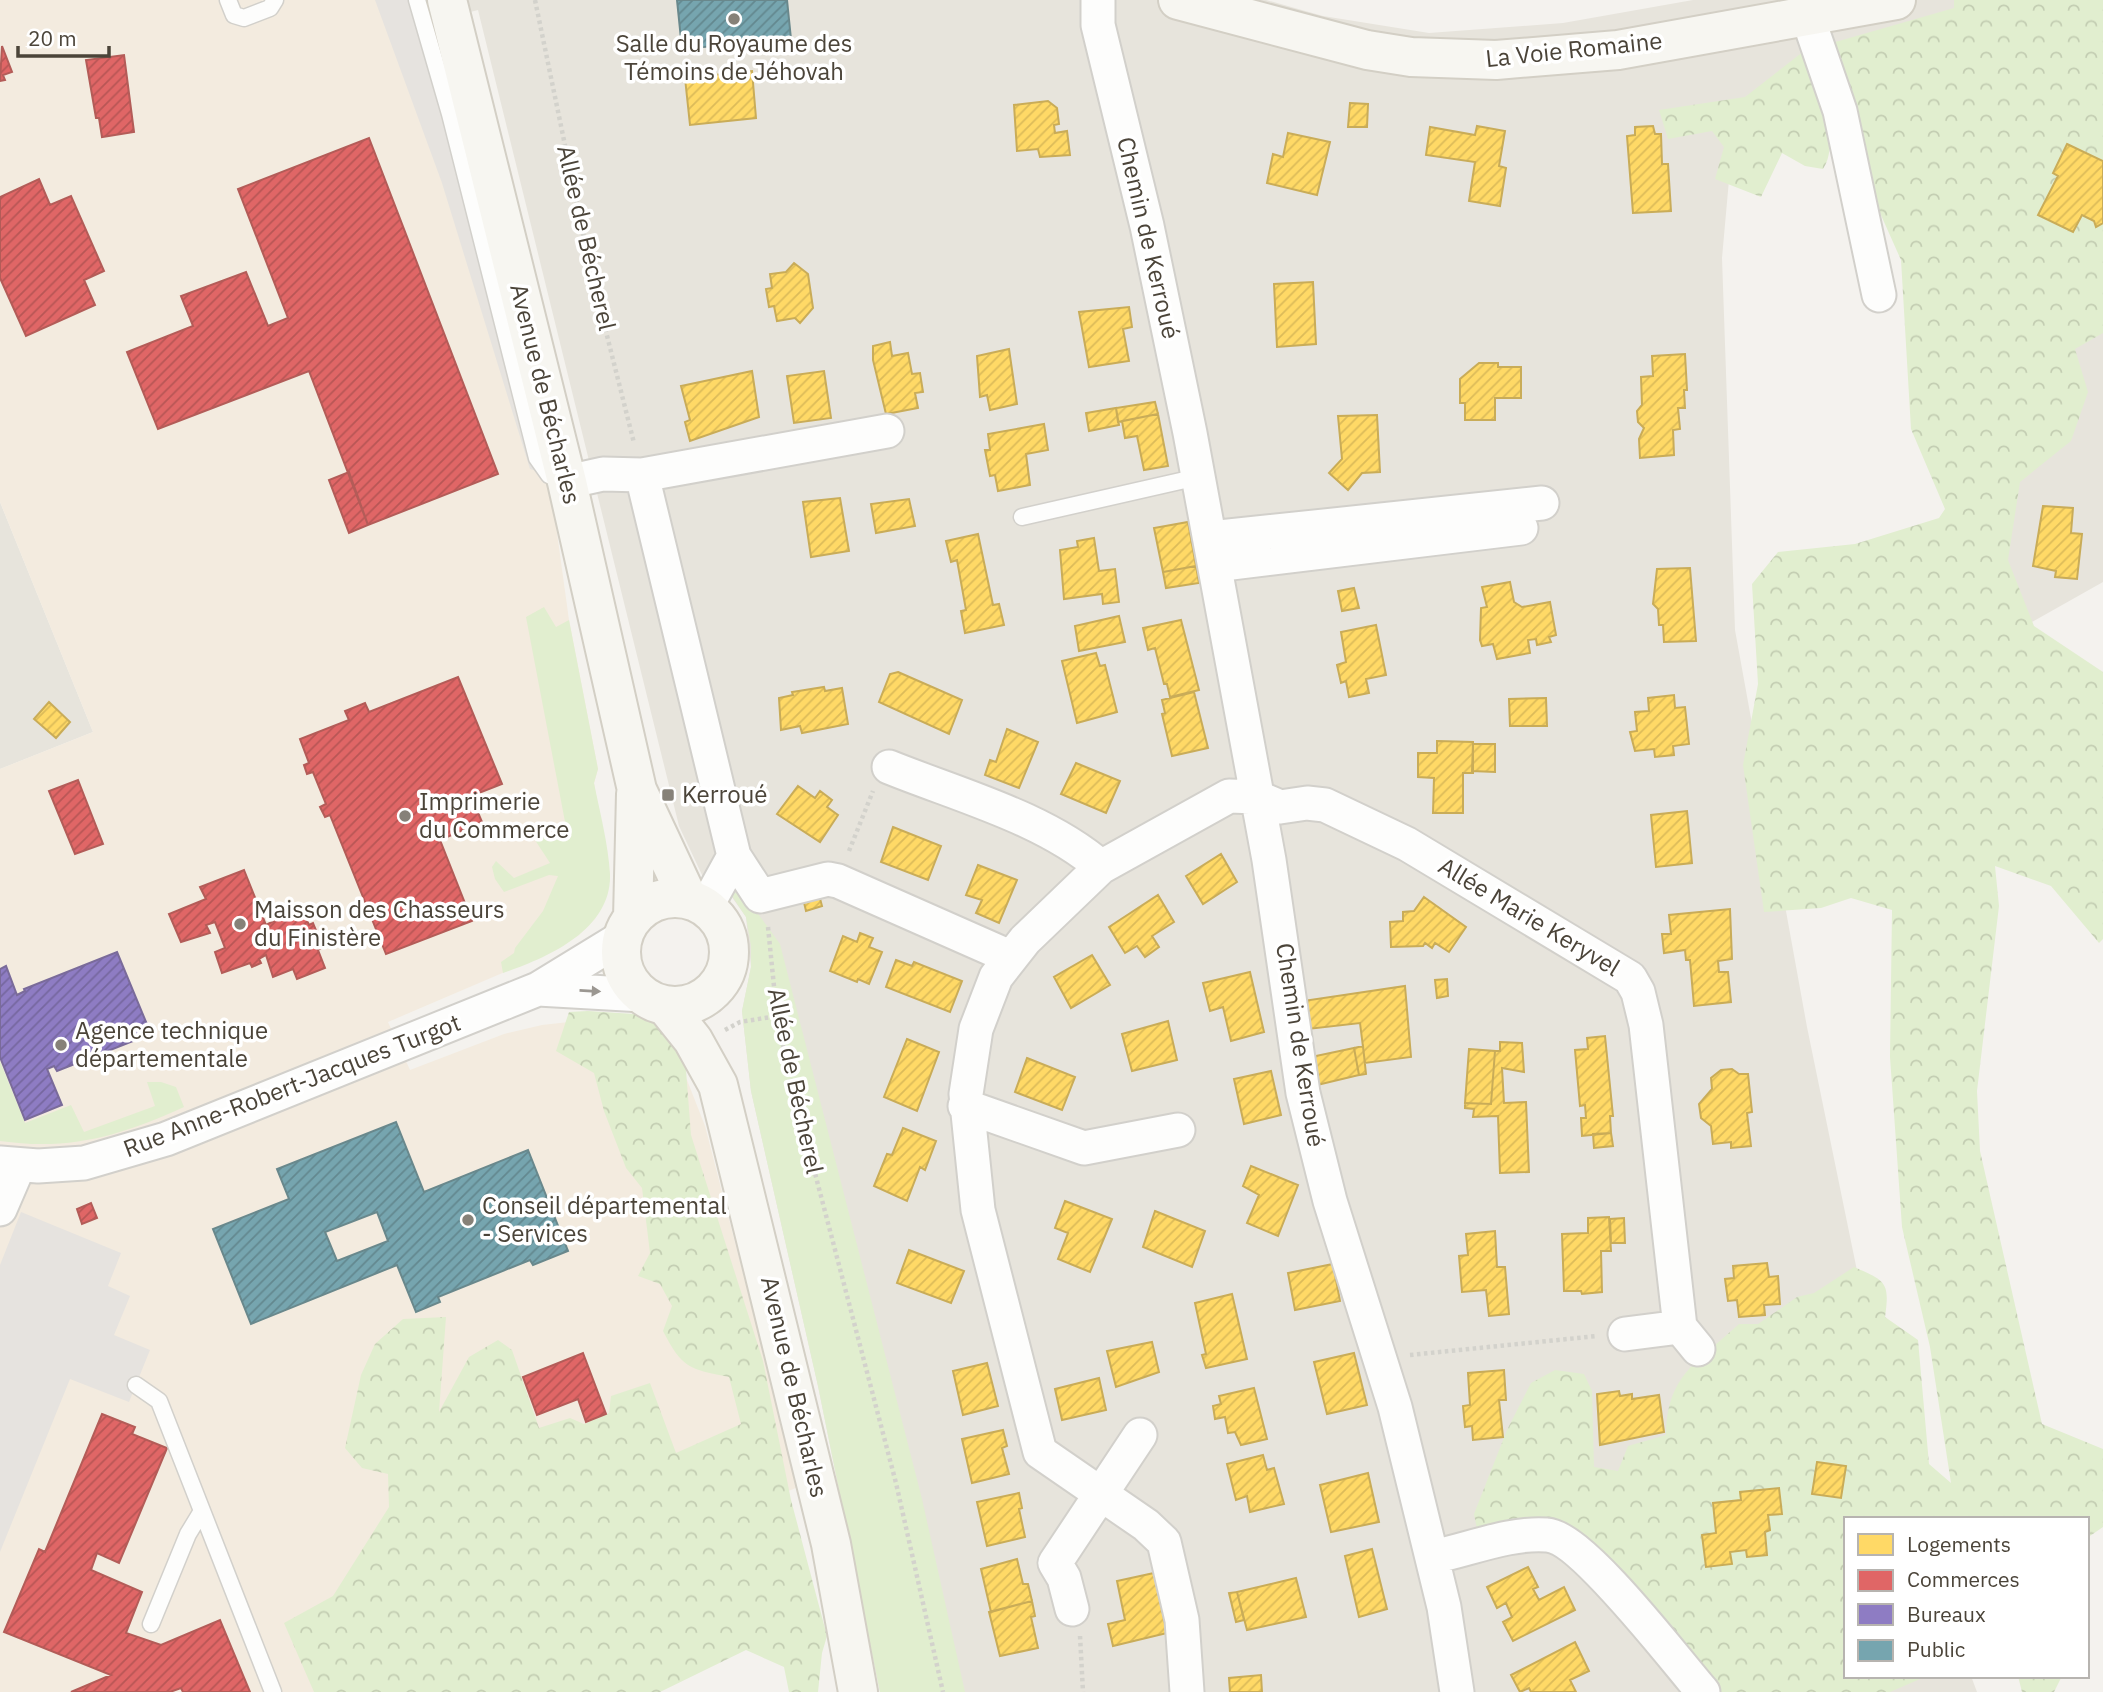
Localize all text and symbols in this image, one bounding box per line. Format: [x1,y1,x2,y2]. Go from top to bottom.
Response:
marker: Salle du Royaume des Témoins de Jéhovah [726,11,742,27]
scale bar [18,14,108,58]
text: 20 m [28,24,77,52]
street label: La Voie Romaine [1484,24,1664,74]
place label: Salle du Royaume des Témoins de Jéhovah [616,27,852,87]
street label: Chemin de Kerroué [1110,134,1188,342]
street label: Allée de Bécherel [550,142,624,334]
street label: Avenue de Bécharles [503,280,589,507]
place label: Kerroué [682,778,768,810]
place label: Imprimerie du Commerce [419,785,569,845]
marker: Kerroué [660,787,676,803]
marker: Imprimerie du Commerce [397,808,413,824]
street label: Allée Marie Keryvel [1433,849,1626,983]
place label: Maisson des Chasseurs du Finistère [254,893,505,953]
marker: Maisson des Chasseurs du Finistère [232,916,248,932]
street label: Chemin de Kerroué [1269,940,1333,1149]
street label: Allée de Bécherel [761,985,831,1177]
one-way arrow [579,986,601,997]
street label: Rue Anne-Robert-Jacques Turgot [119,1006,465,1164]
place label: Agence technique départementale [75,1014,268,1074]
marker: Agence technique départementale [53,1037,69,1053]
place label: Conseil départemental - Services [482,1189,727,1249]
marker: Conseil départemental - Services [460,1212,476,1228]
street label: Avenue de Bécharles [754,1273,836,1501]
legend [1844,1517,2089,1678]
text: Logements [1907,1530,2011,1558]
text: Commerces [1907,1565,2020,1593]
text: Bureaux [1907,1600,1986,1628]
text: Public [1907,1635,1965,1663]

